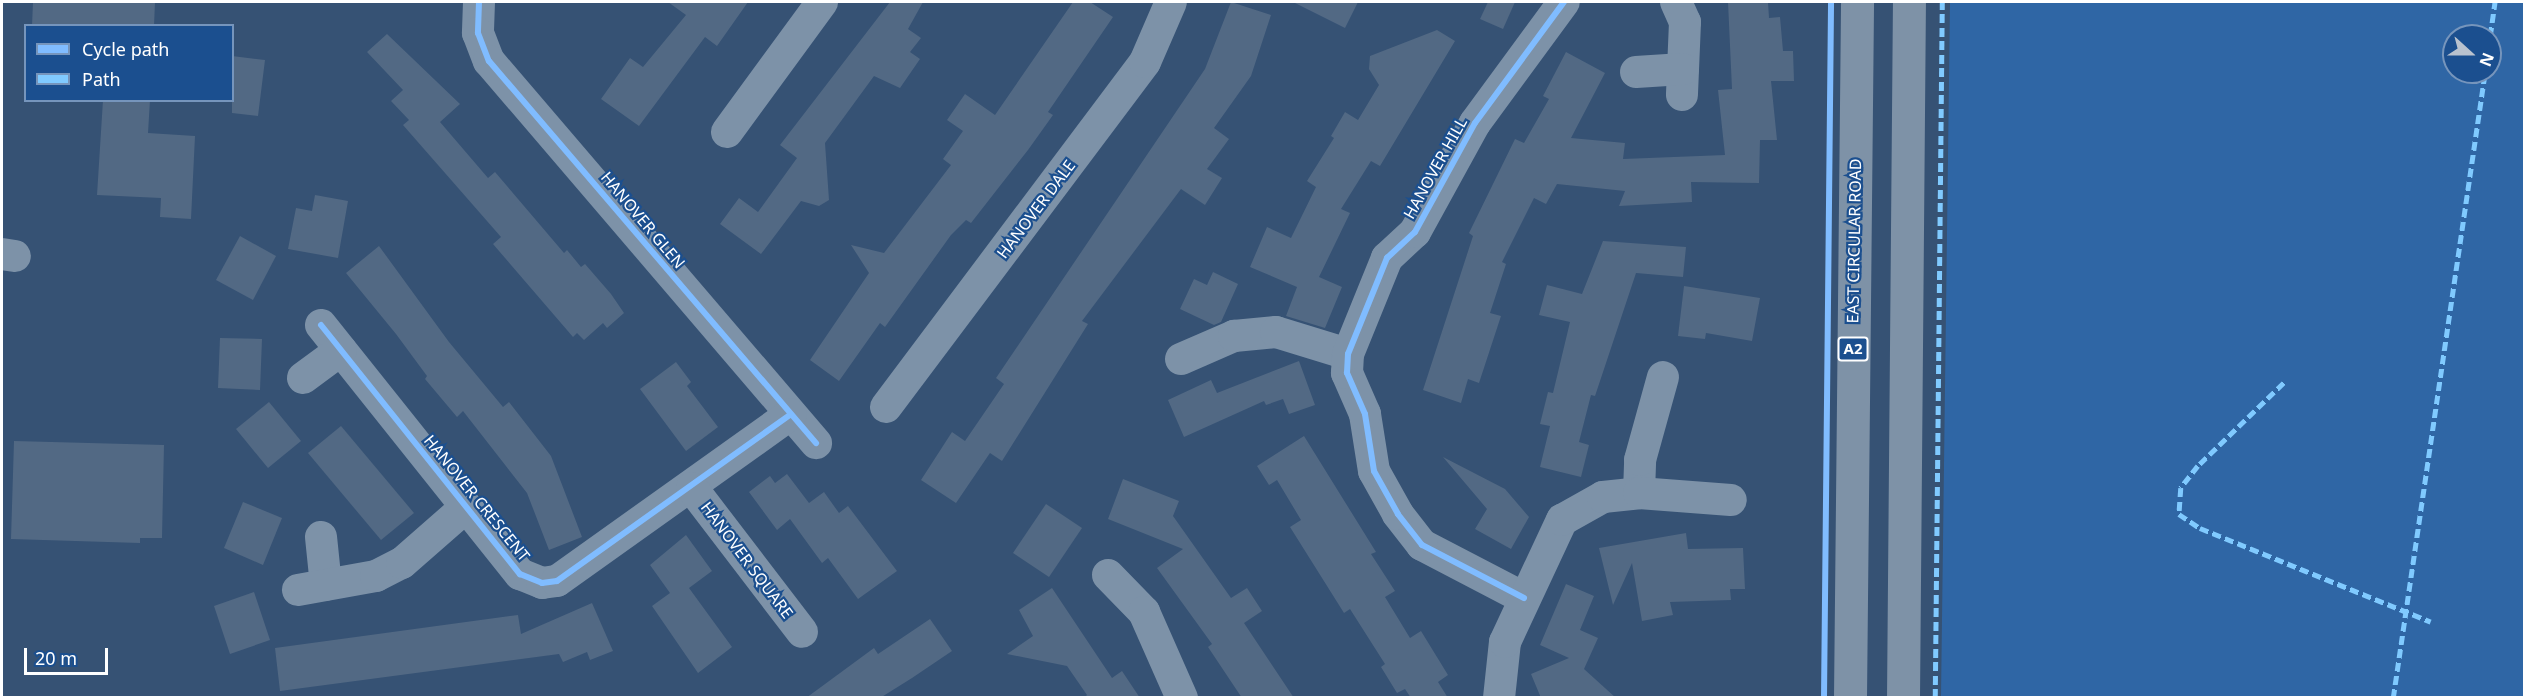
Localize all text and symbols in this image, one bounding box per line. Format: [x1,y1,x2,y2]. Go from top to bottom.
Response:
legend [24,24,234,102]
north arrow [2442,24,2502,84]
text: Cycle path [82,37,169,61]
text: N [2474,50,2500,70]
text: Path [82,67,121,91]
street label: HANOVER HILL [1399,114,1471,222]
street label: HANOVER DALE [993,156,1079,262]
street label: EAST CIRCULAR ROAD [1843,158,1865,324]
street label: HANOVER GLEN [597,168,689,272]
road number: A2 [1836,337,1870,361]
street label: HANOVER CRESCENT [420,431,534,565]
street label: HANOVER SQUARE [697,498,797,622]
scale bar [27,636,111,674]
text: 20 m [35,646,77,670]

